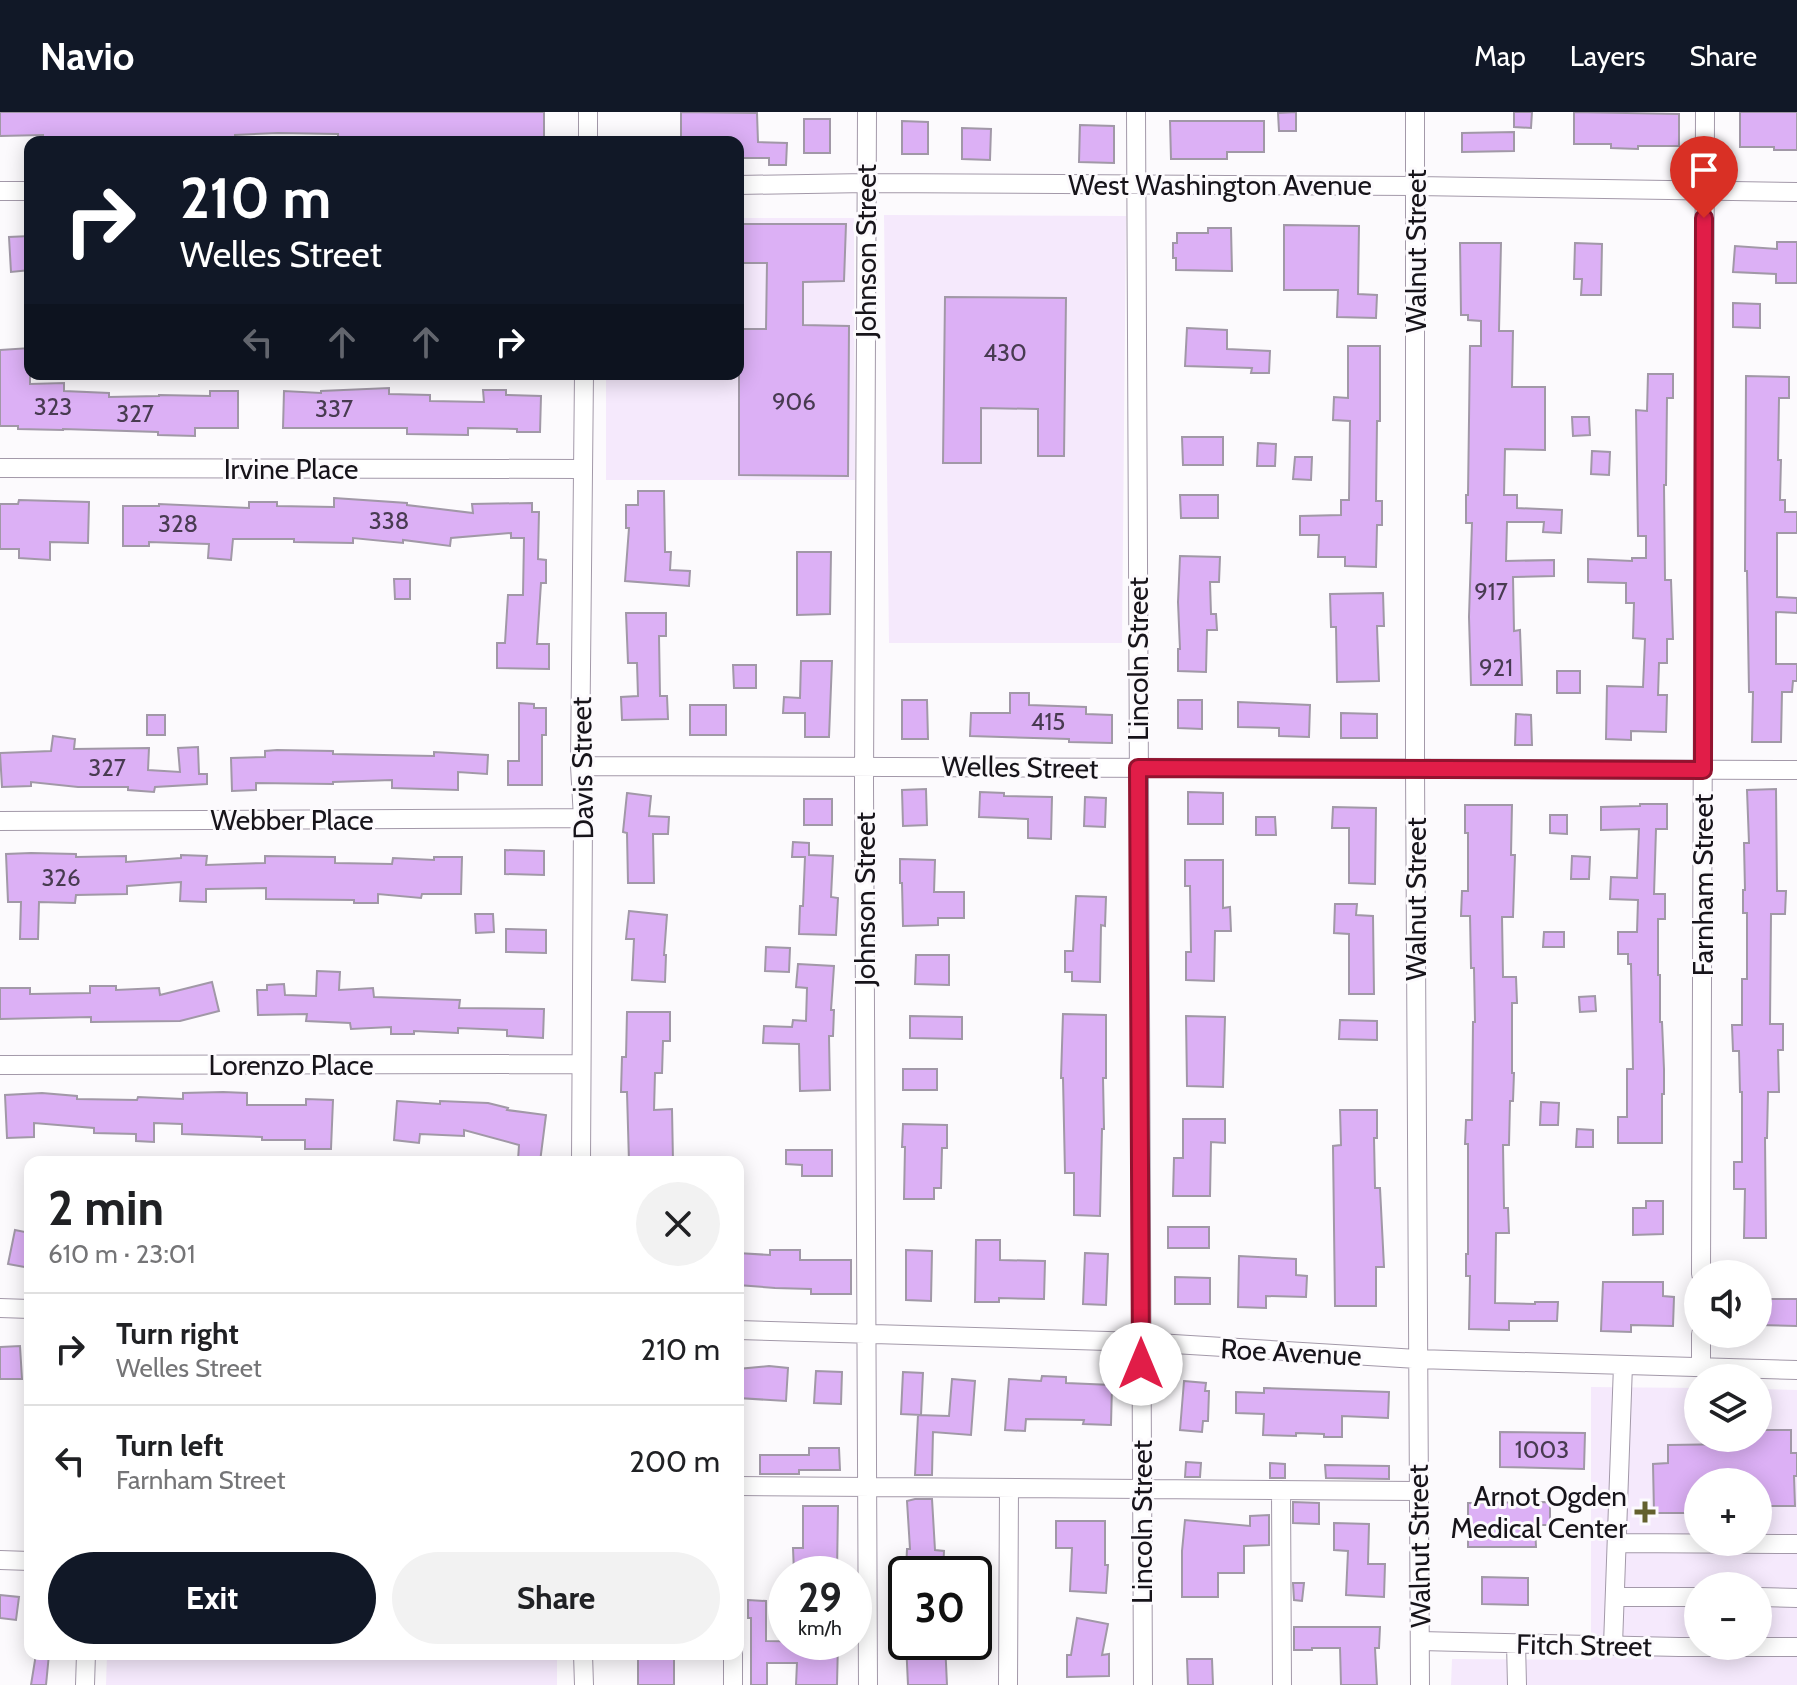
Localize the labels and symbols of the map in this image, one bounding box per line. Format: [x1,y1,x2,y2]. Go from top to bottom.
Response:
pin [1670,136,1738,218]
street label: Johnson Street [849,164,883,339]
street label: West Washington Avenue [1068,168,1372,202]
street label: Walnut Street [1399,169,1433,333]
house number: 430 [983,338,1027,367]
house number: 906 [772,387,816,416]
house number: 323 [34,392,72,421]
house number: 337 [315,394,353,423]
house number: 327 [116,399,154,428]
street label: Irvine Place [224,452,358,486]
house number: 338 [369,506,409,535]
house number: 328 [158,509,198,538]
street label: Lincoln Street [1121,577,1155,741]
house number: 917 [1474,577,1508,606]
house number: 921 [1479,653,1513,682]
street label: Davis Street [564,696,600,840]
house number: 415 [1031,707,1065,736]
street label: Welles Street [941,749,1099,785]
house number: 327 [88,753,126,782]
street label: Farnham Street [1686,794,1720,976]
street label: Webber Place [210,803,374,837]
street label: Johnson Street [848,812,882,987]
street label: Walnut Street [1399,817,1433,981]
house number: 326 [41,863,81,892]
street label: Lorenzo Place [209,1048,373,1082]
position arrow [1099,1322,1183,1406]
street label: Roe Avenue [1220,1331,1362,1373]
house number: 1003 [1515,1435,1569,1464]
street label: Lincoln Street [1125,1440,1159,1604]
street label: Walnut Street [1401,1464,1437,1628]
place label: Arnot Ogden Medical Center [1451,1479,1627,1545]
marker: Arnot Ogden Medical Center [1634,1501,1656,1523]
speed limit sign: 30 [888,1556,992,1660]
street label: Fitch Street [1516,1627,1652,1663]

